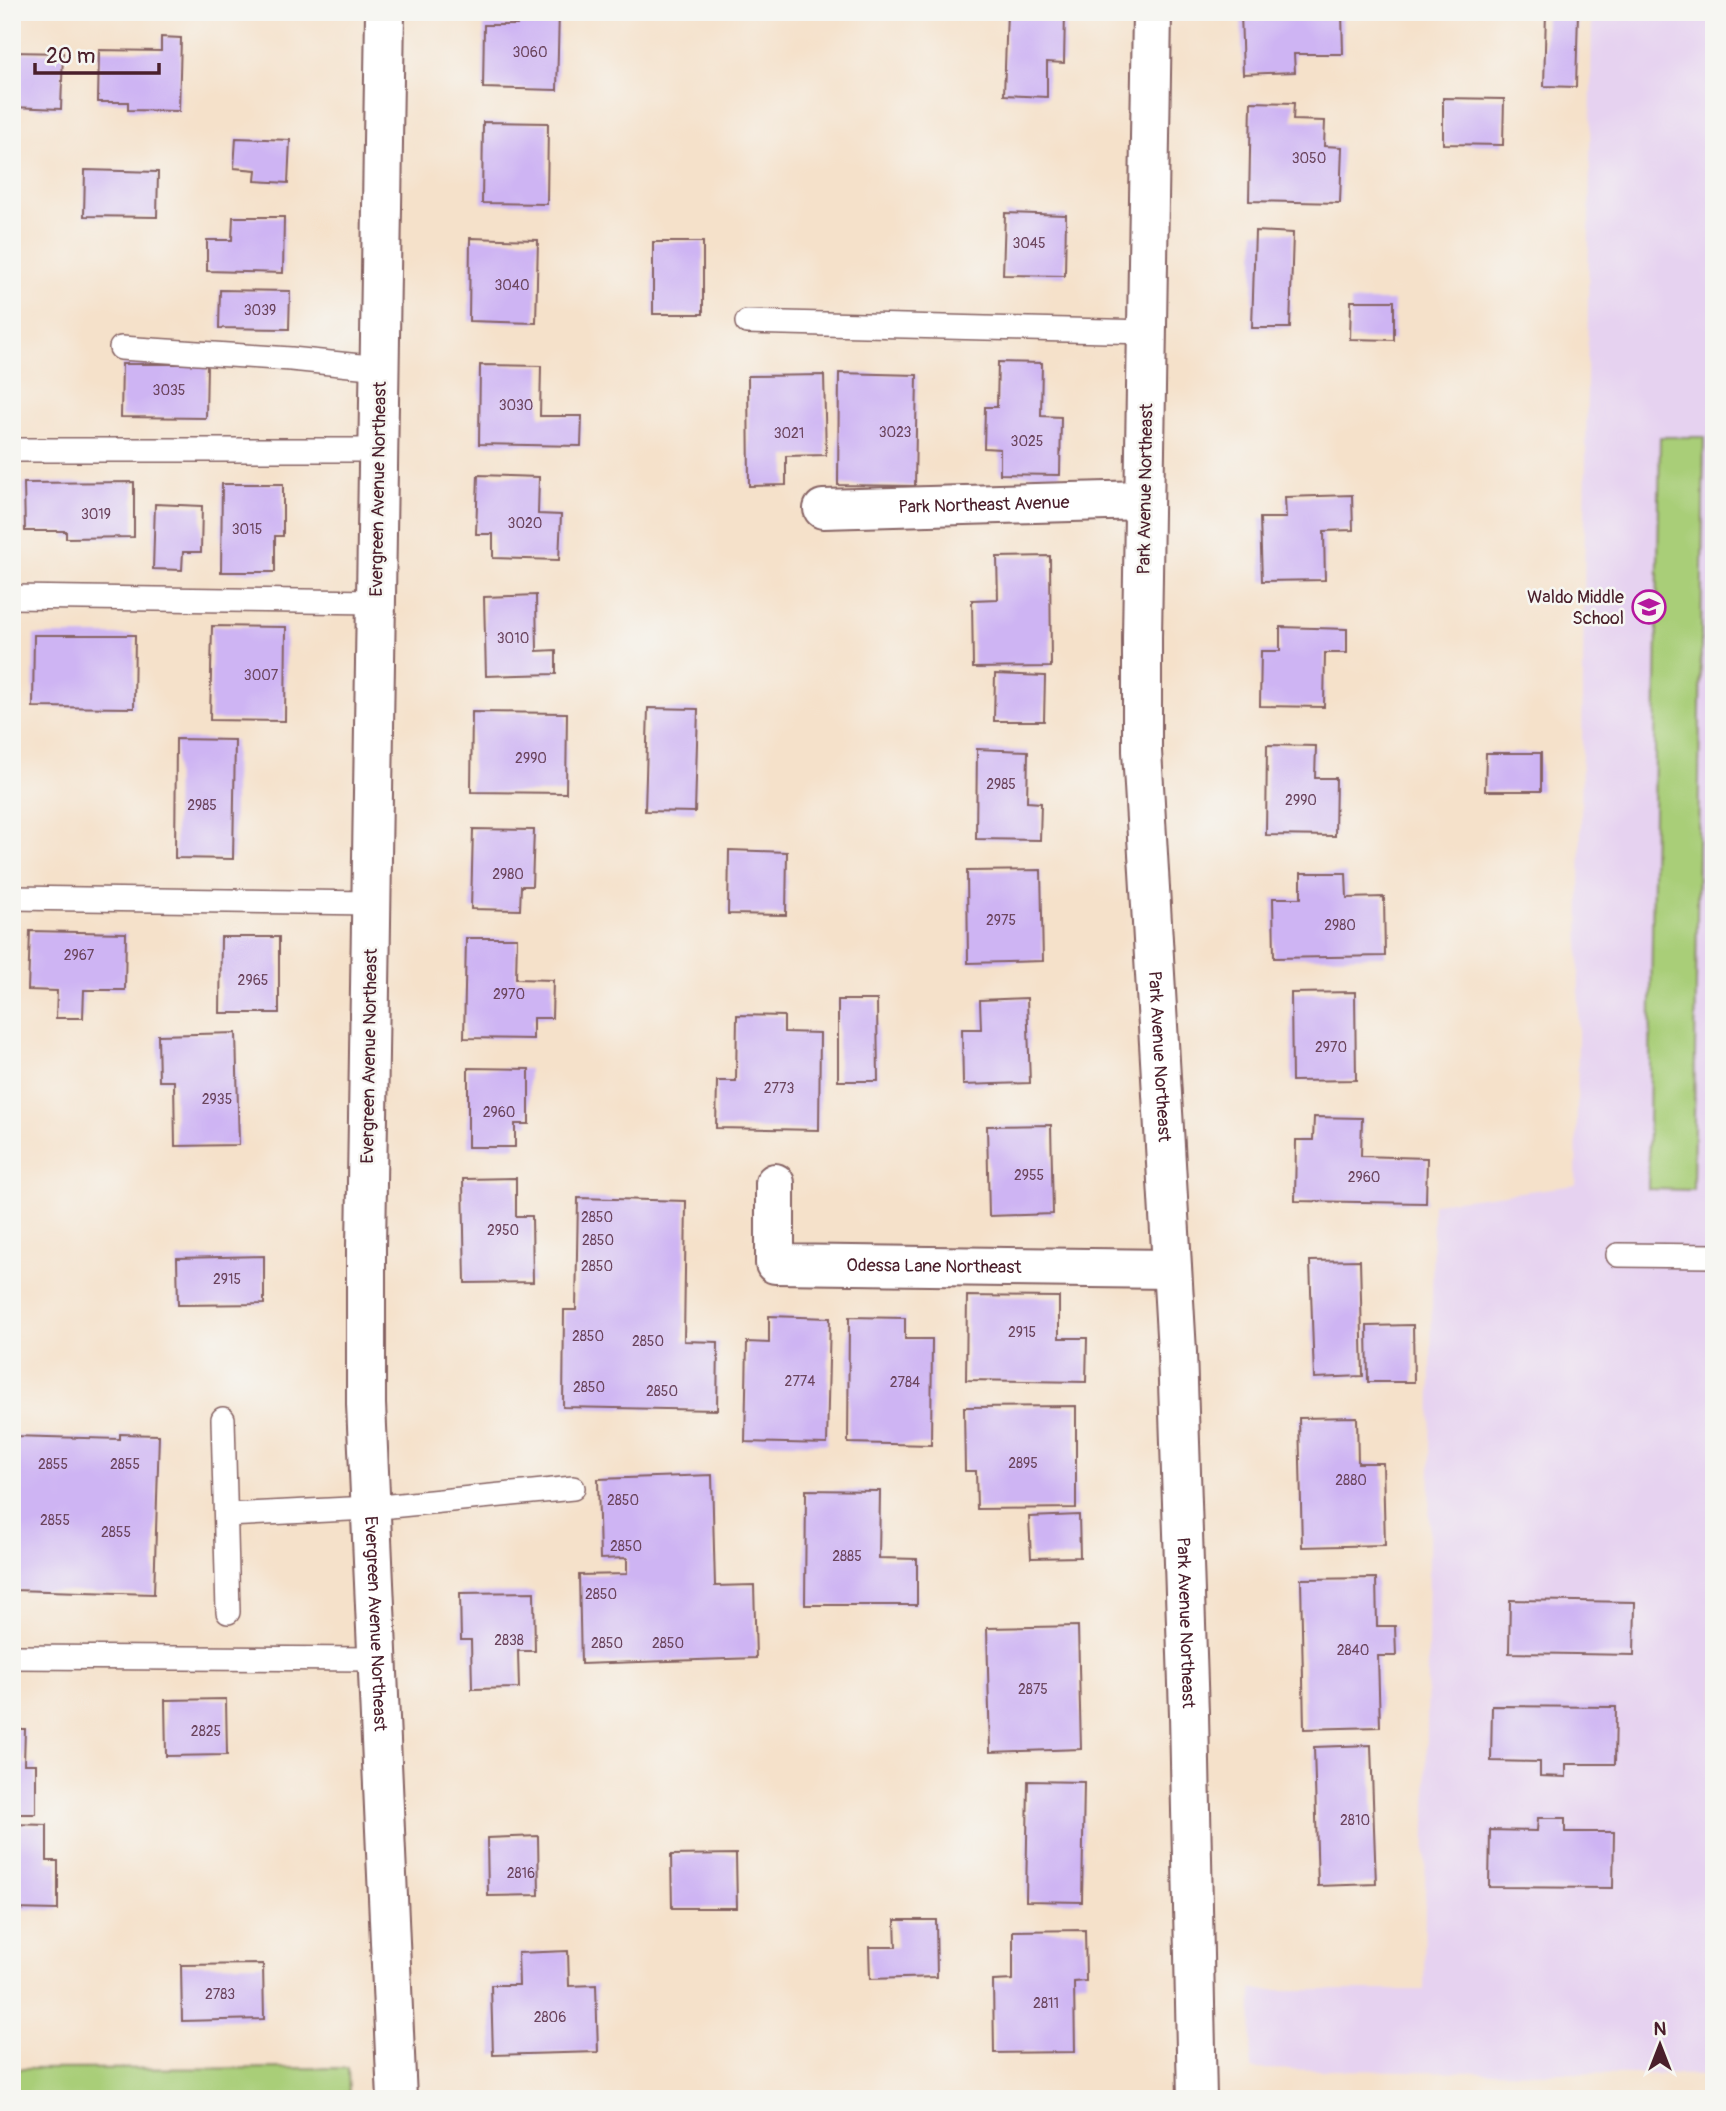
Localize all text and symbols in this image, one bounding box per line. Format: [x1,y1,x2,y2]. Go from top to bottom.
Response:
scale bar [35,32,159,76]
text: 20 m [46,43,95,70]
house number: 3060 [512,44,548,61]
house number: 3050 [1292,150,1326,167]
house number: 3045 [1012,235,1046,252]
house number: 3040 [494,277,530,294]
house number: 3039 [244,302,276,319]
street label: Evergreen Avenue Northeast [365,381,392,597]
house number: 3035 [153,382,185,399]
house number: 3030 [499,397,533,414]
street label: Park Avenue Northeast [1133,403,1159,575]
house number: 3023 [879,424,911,441]
house number: 3021 [774,425,804,442]
house number: 3025 [1011,433,1043,450]
street label: Park Northeast Avenue [898,491,1070,519]
house number: 3019 [81,506,111,523]
house number: 3020 [508,515,542,532]
house number: 3015 [232,521,262,538]
place label: Waldo Middle School [1527,586,1624,630]
school or university icon: Waldo Middle School [1630,588,1668,626]
house number: 3010 [497,630,529,647]
house number: 3007 [244,667,279,684]
house number: 2990 [515,750,547,767]
house number: 2985 [986,776,1016,793]
house number: 2990 [1285,792,1317,809]
house number: 2985 [187,797,217,814]
house number: 2980 [492,866,524,883]
house number: 2975 [986,912,1016,929]
house number: 2980 [1324,917,1356,934]
house number: 2967 [64,947,95,964]
street label: Evergreen Avenue Northeast [356,948,383,1164]
street label: Park Avenue Northeast [1143,970,1176,1143]
house number: 2965 [238,972,268,989]
house number: 2970 [493,986,525,1003]
house number: 2970 [1315,1039,1347,1056]
house number: 2773 [764,1080,794,1097]
house number: 2935 [202,1091,232,1108]
house number: 2960 [483,1104,515,1121]
house number: 2955 [1014,1167,1044,1184]
house number: 2960 [1348,1169,1380,1186]
house number: 2850 [581,1209,613,1226]
house number: 2950 [487,1222,519,1239]
house number: 2850 [582,1232,614,1249]
street label: Odessa Lane Northeast [846,1254,1022,1279]
house number: 2850 [581,1258,613,1275]
house number: 2915 [213,1271,241,1288]
house number: 2915 [1008,1324,1036,1341]
house number: 2850 [572,1328,604,1345]
house number: 2850 [632,1333,664,1350]
house number: 2774 [785,1373,815,1390]
house number: 2784 [890,1374,920,1391]
house number: 2850 [573,1379,605,1396]
house number: 2850 [646,1383,678,1400]
house number: 2895 [1008,1455,1038,1472]
house number: 2855 [38,1456,68,1473]
house number: 2855 [110,1456,140,1473]
house number: 2880 [1335,1472,1367,1489]
house number: 2850 [607,1492,639,1509]
house number: 2855 [40,1512,70,1529]
street label: Evergreen Avenue Northeast [359,1516,392,1732]
house number: 2855 [101,1524,131,1541]
street label: Park Avenue Northeast [1171,1537,1200,1709]
house number: 2850 [610,1538,642,1555]
house number: 2885 [832,1548,862,1565]
house number: 2850 [585,1586,617,1603]
house number: 2838 [494,1632,524,1649]
house number: 2850 [591,1635,623,1652]
house number: 2850 [652,1635,684,1652]
house number: 2840 [1337,1642,1369,1659]
house number: 2875 [1018,1681,1048,1698]
house number: 2825 [191,1723,221,1740]
house number: 2810 [1340,1812,1370,1829]
house number: 2816 [507,1865,535,1882]
house number: 2783 [205,1986,235,2003]
house number: 2811 [1033,1995,1059,2012]
house number: 2806 [534,2009,566,2026]
north arrow [1624,2010,1694,2080]
text: N [1654,2017,1667,2041]

